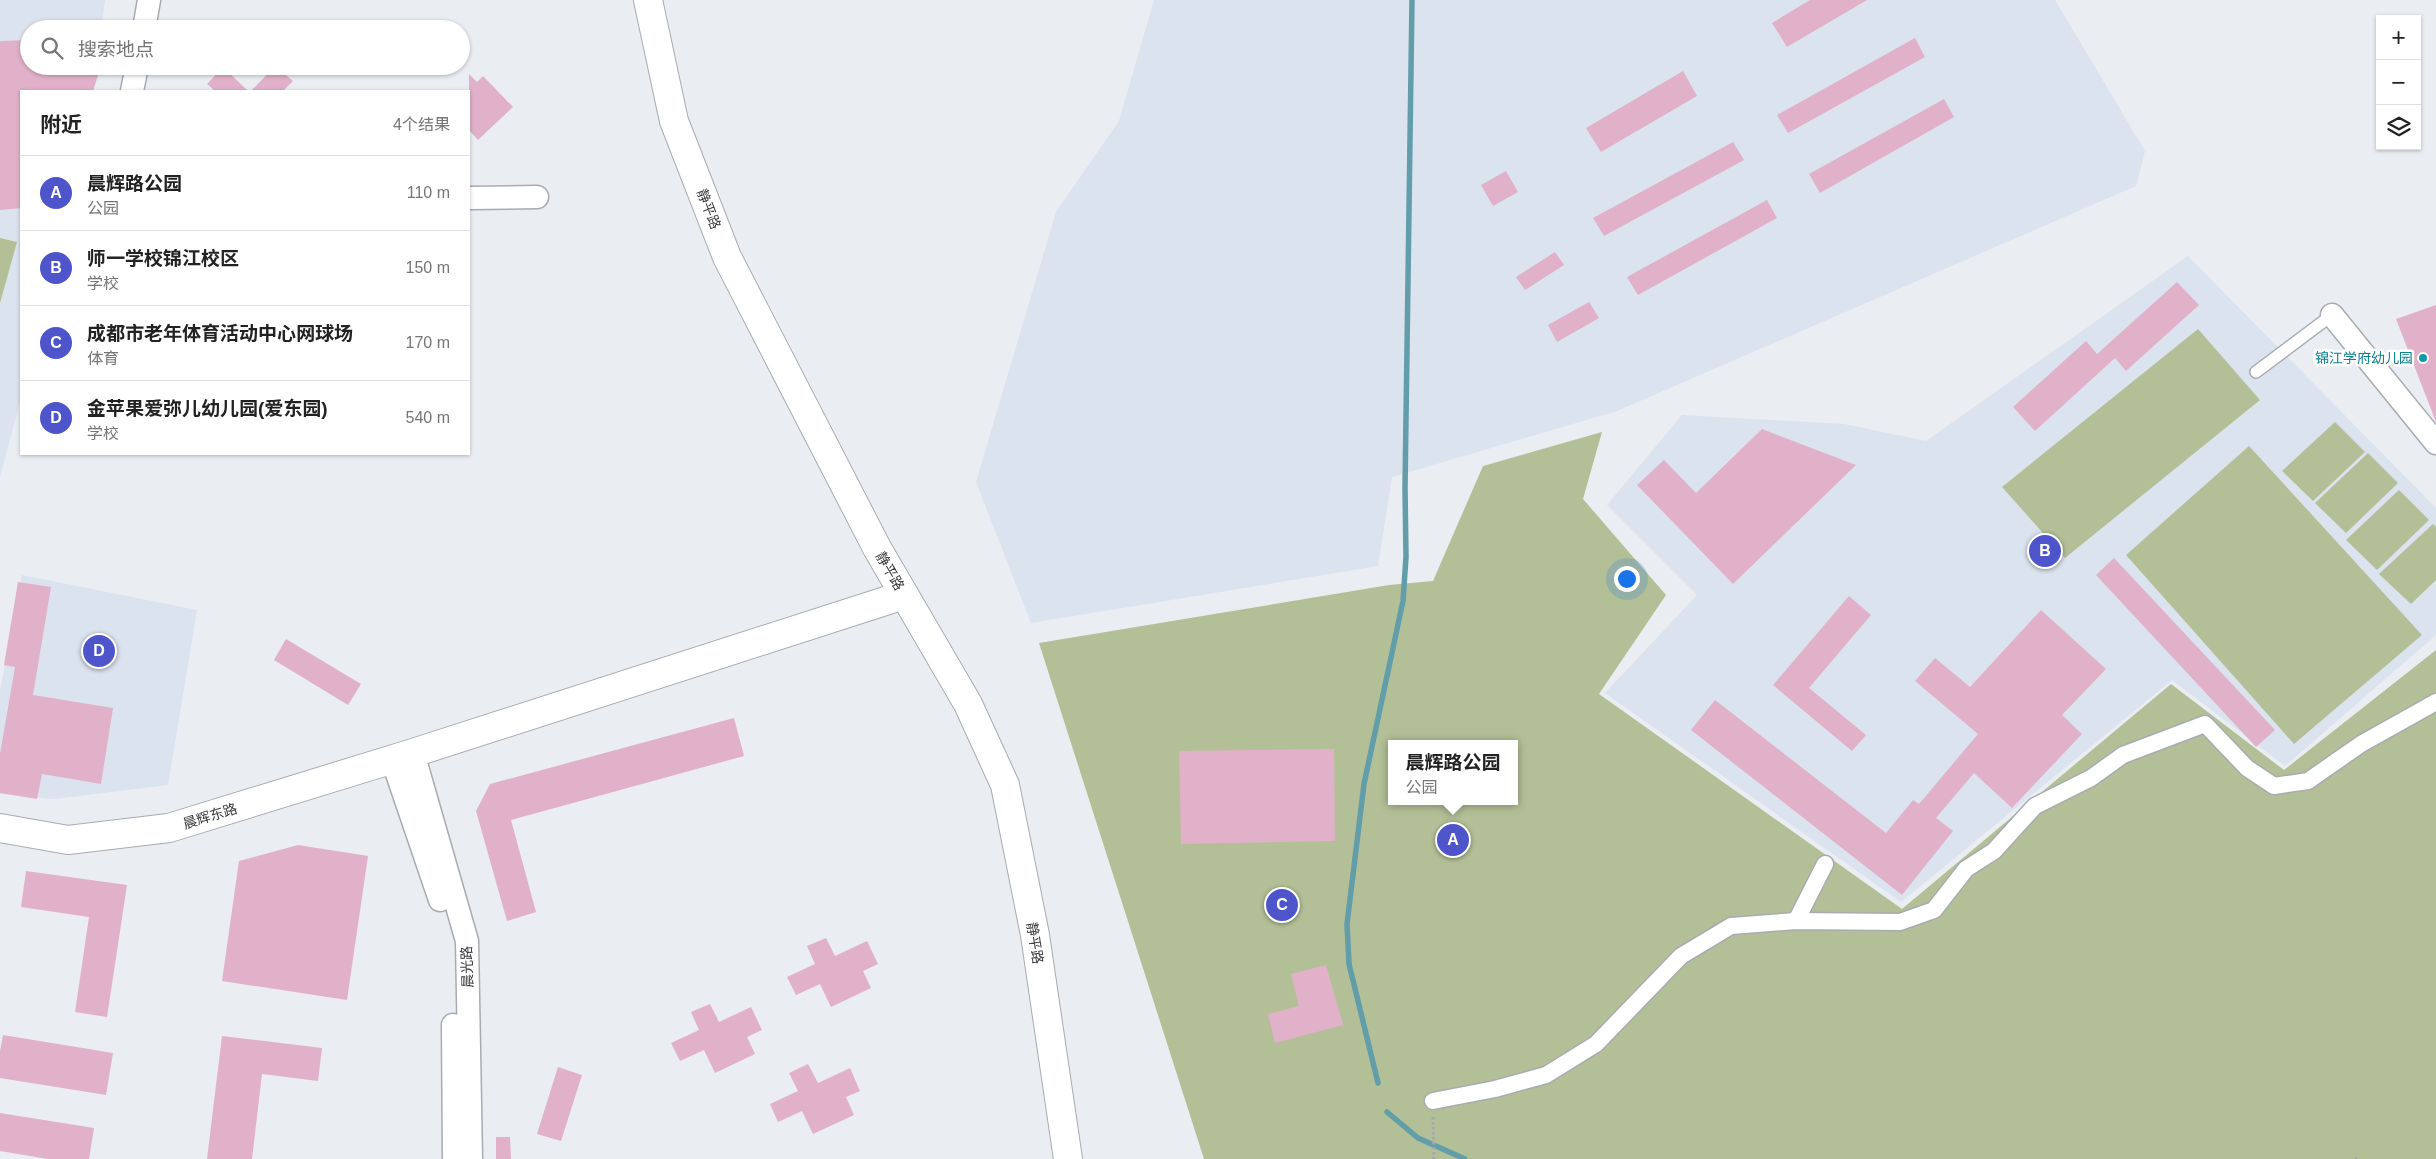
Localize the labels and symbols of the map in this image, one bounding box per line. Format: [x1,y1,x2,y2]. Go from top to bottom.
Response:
street label: 静平路 [694,187,724,231]
place label: 锦江学府幼儿园 [2315,350,2413,366]
marker: 锦江学府幼儿园 [2417,352,2429,364]
pin: B [2029,532,2061,570]
street label: 静平路 [873,549,907,593]
your location [1614,566,1640,592]
pin: D [83,632,115,670]
street label: 晨辉东路 [181,800,239,832]
pin: A [1437,821,1469,859]
pin: C [1266,886,1298,924]
street label: 静平路 [1024,921,1046,965]
street label: 晨光路 [458,946,476,988]

